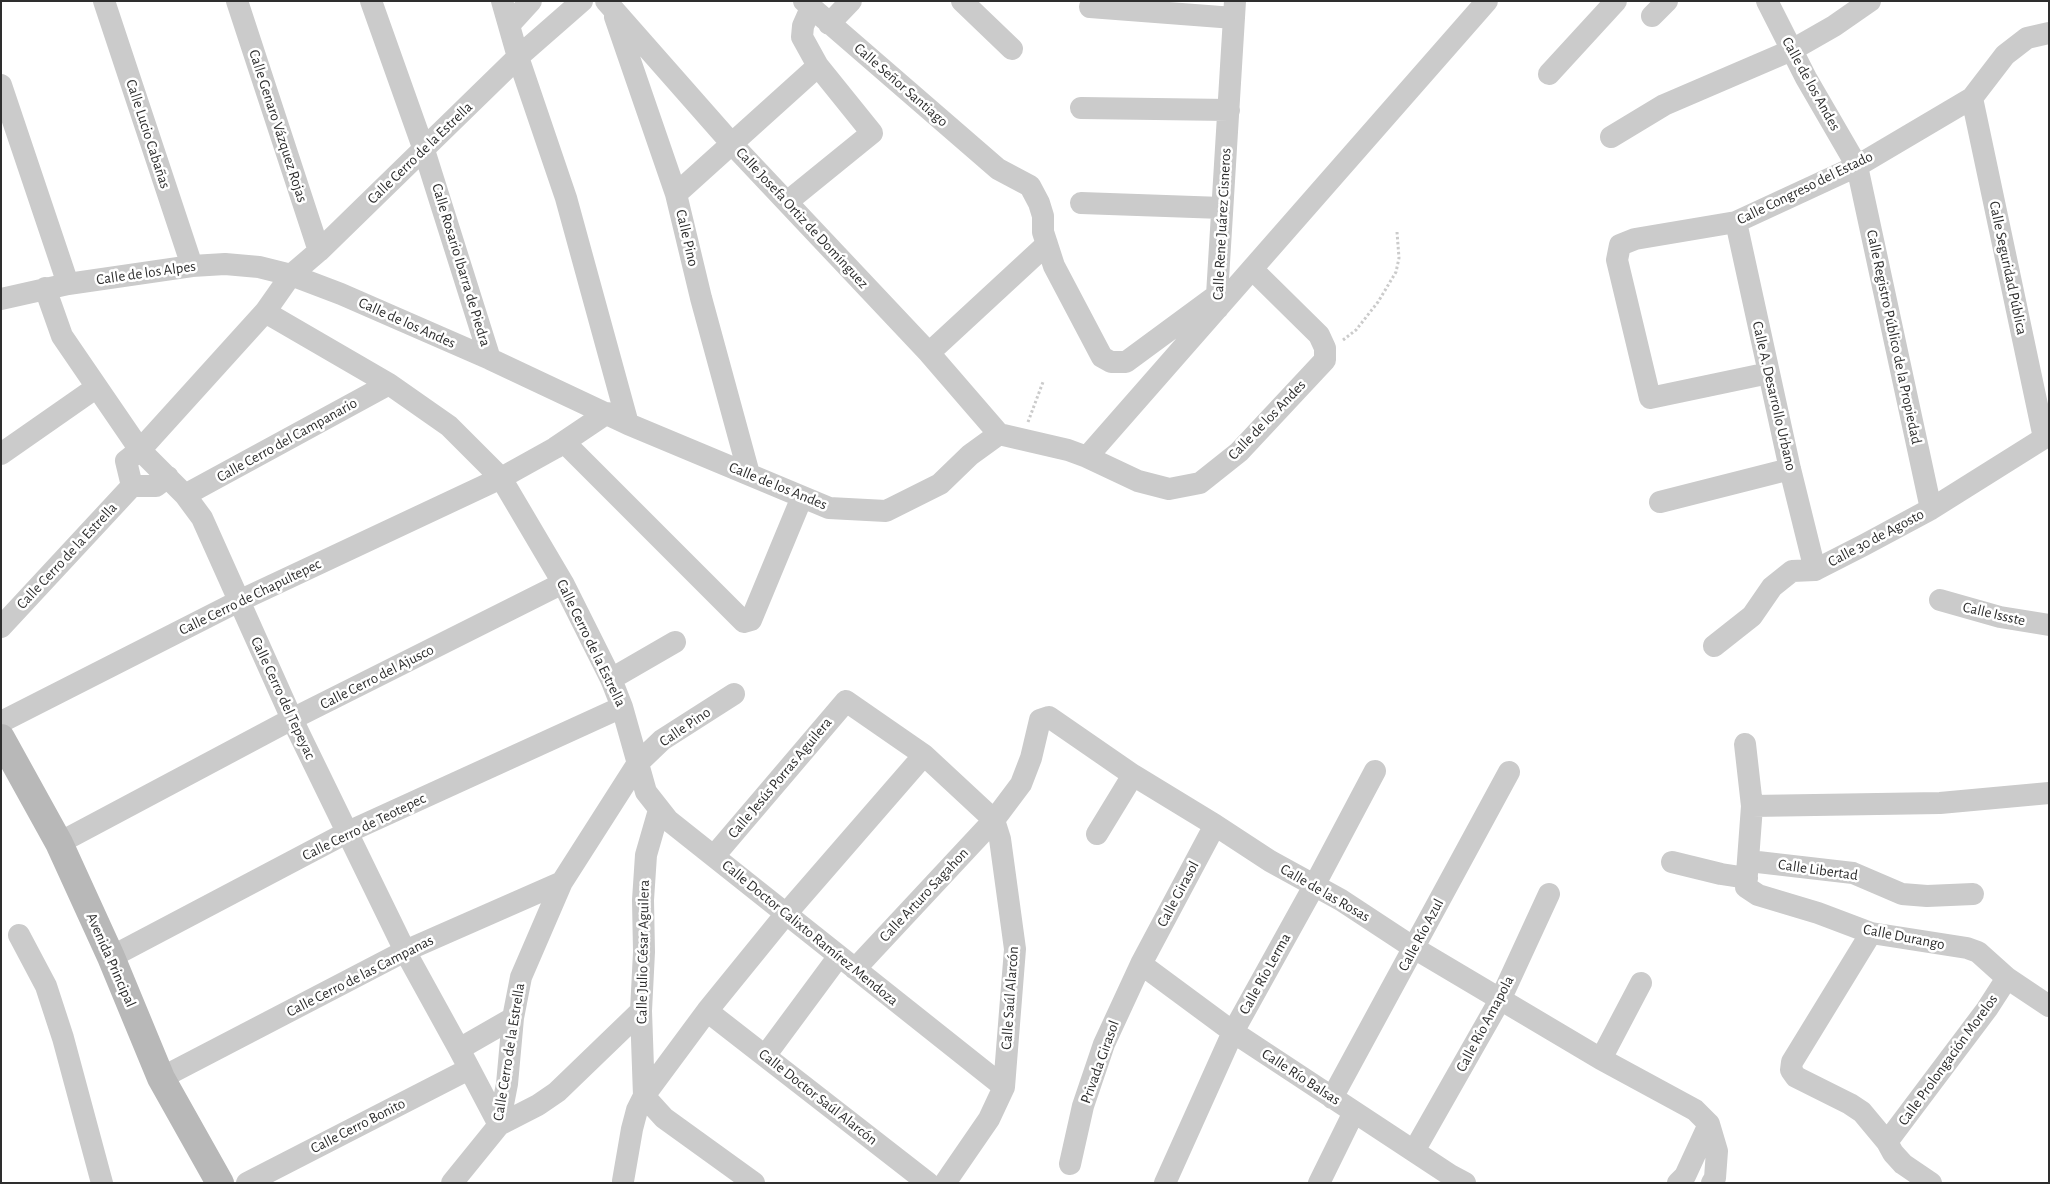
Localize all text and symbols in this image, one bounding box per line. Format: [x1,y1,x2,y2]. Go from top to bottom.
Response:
street label: Calle de los Andes [1778,34,1844,134]
street label: Calle Señor Santiago [850,39,952,131]
street label: Calle Genaro Vázquez Rojas [245,47,311,205]
street label: Calle Lucio Cabañas [122,77,174,191]
street label: Calle Cerro de la Estrella [364,98,476,208]
street label: Calle Josefa Ortiz de Domínguez [732,144,872,292]
street label: Calle Congreso del Estado [1734,147,1876,229]
street label: Calle Rene Juárez Cisneros [1209,148,1235,300]
street label: Calle Rosario Ibarra de Piedra [428,181,494,349]
street label: Calle Seguridad Pública [1985,200,2031,336]
street label: Calle Pino [672,208,702,268]
street label: Calle Registro Público de la Propiedad [1862,228,1926,446]
street label: Calle de los Alpes [95,257,197,289]
street label: Calle de los Andes [356,294,458,352]
street label: Calle A. Desarrollo Urbano [1748,319,1800,473]
street label: Calle de los Andes [1224,376,1310,464]
street label: Calle Cerro del Campanario [214,394,360,486]
street label: Calle de los Andes [726,458,830,514]
street label: Calle Cerro de la Estrella [13,499,121,613]
street label: Calle 30 de Agosto [1825,505,1927,571]
street label: Calle Cerro de Chapultepec [176,555,324,639]
street label: Calle Cerro de la Estrella [552,576,630,710]
street label: Calle Issste [1961,598,2027,630]
street label: Calle Cerro del Tepeyac [247,634,319,762]
street label: Calle Cerro del Ajusco [317,641,437,713]
street label: Calle Pino [656,703,714,751]
street label: Calle Jesús Porras Aguilera [724,714,836,842]
street label: Calle Cerro de Teotepec [299,789,429,865]
street label: Calle Arturo Sagahon [876,844,972,946]
street label: Calle Libertad [1777,855,1859,885]
street label: Calle Doctor Calixto Ramírez Mendoza [718,856,902,1010]
street label: Calle Girasol [1153,858,1203,930]
street label: Calle de las Rosas [1277,860,1373,926]
street label: Calle Julio César Aguilera [633,880,653,1024]
street label: Calle Río Azul [1394,896,1448,974]
street label: Avenida Principal [82,910,140,1010]
street label: Calle Durango [1862,920,1946,954]
street label: Calle Río Lerma [1235,930,1295,1018]
street label: Calle Cerro de las Campanas [284,931,436,1021]
street label: Calle Saúl Alarcón [997,946,1023,1050]
street label: Calle Río Amapola [1452,973,1518,1075]
street label: Calle Cerro de la Estrella [489,982,529,1122]
street label: Calle Prolongación Morelos [1894,991,2002,1129]
street label: Privada Girasol [1077,1018,1123,1106]
street label: Calle Doctor Saúl Alarcón [755,1045,881,1149]
street label: Calle Río Balsas [1258,1045,1344,1109]
street label: Calle Cerro Bonito [308,1094,408,1158]

